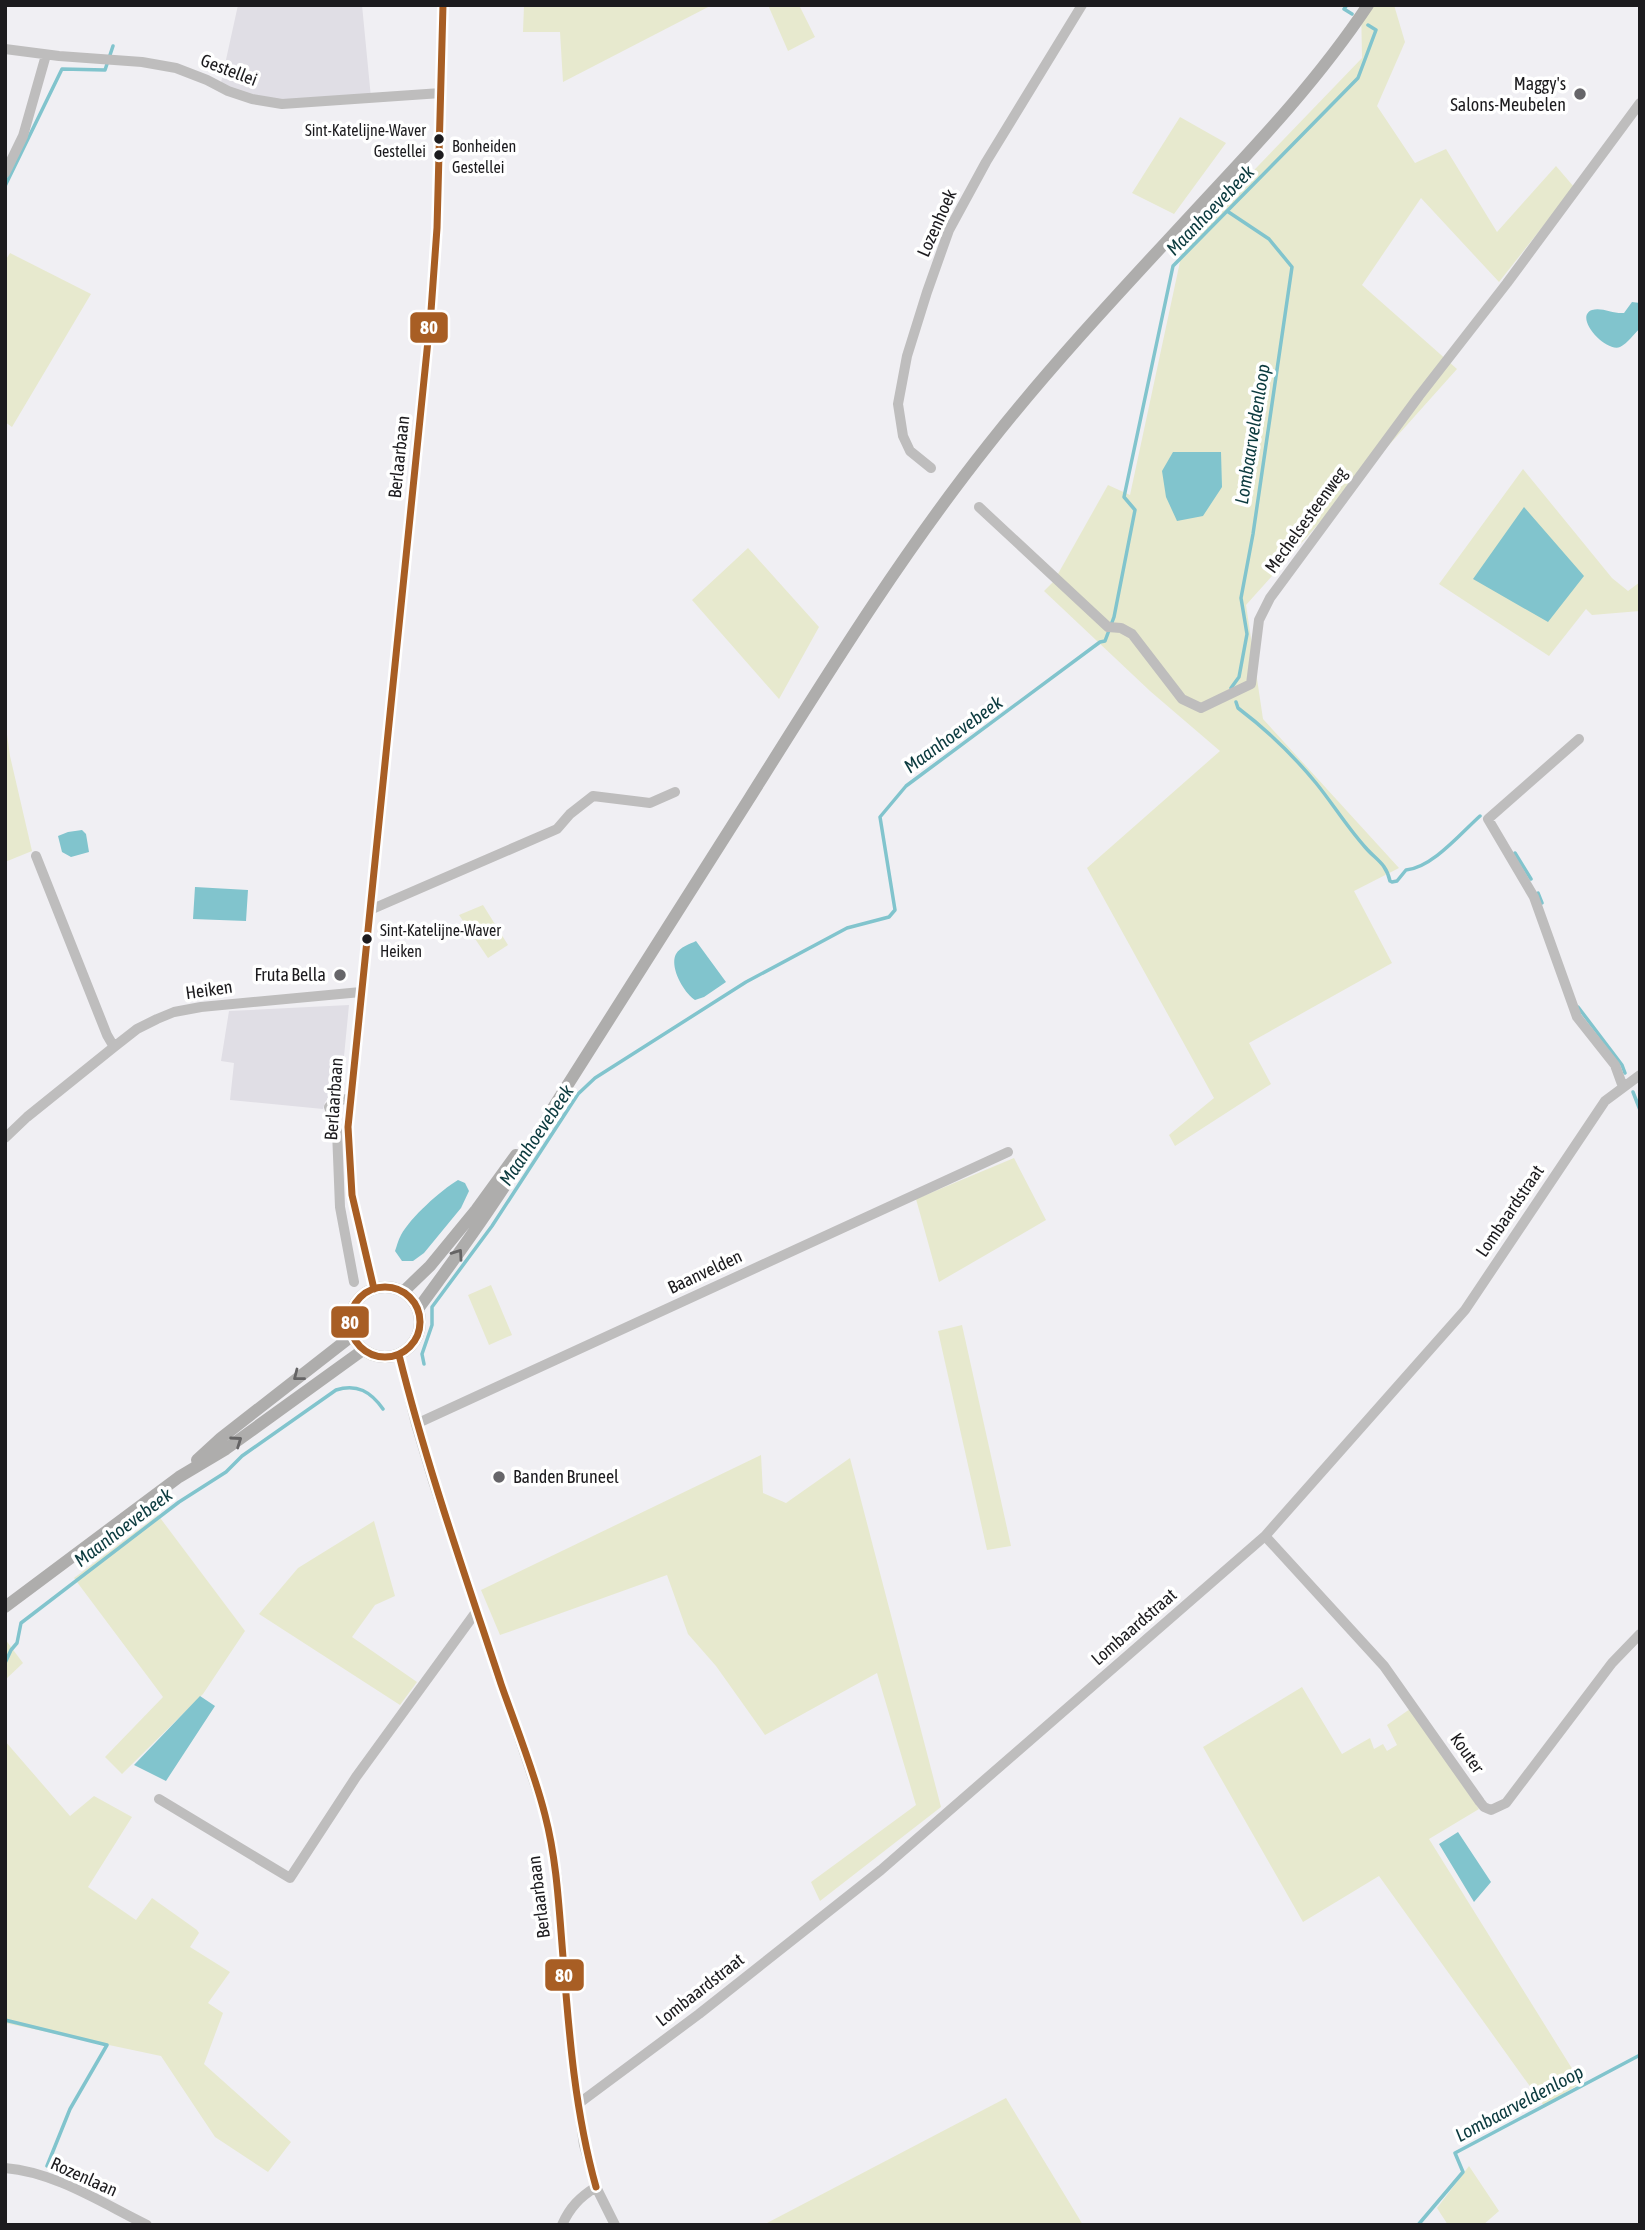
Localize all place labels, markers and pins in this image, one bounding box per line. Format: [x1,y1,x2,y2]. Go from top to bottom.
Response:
place label: Maggy's Salons-Meubelen [1450,73,1566,115]
marker: Maggy's Salons-Meubelen [1572,86,1588,102]
place label: Sint-Katelijne-Waver Gestellei [305,121,426,160]
marker: Sint-Katelijne-Waver Gestellei [432,132,446,146]
place label: Bonheiden Gestellei [452,137,516,176]
marker: Bonheiden Gestellei [432,148,446,162]
place label: Sint-Katelijne-Waver Heiken [380,921,501,960]
marker: Sint-Katelijne-Waver Heiken [360,932,374,946]
place label: Fruta Bella [254,964,326,985]
marker: Fruta Bella [332,967,348,983]
place label: Banden Bruneel [513,1466,619,1487]
marker: Banden Bruneel [491,1469,507,1485]

